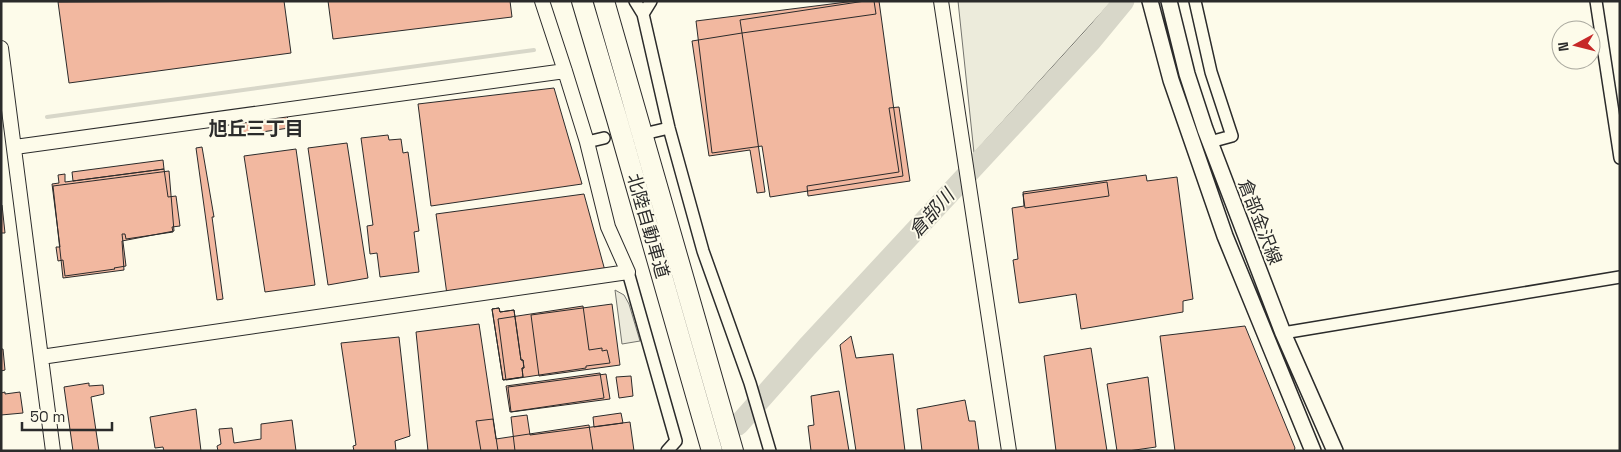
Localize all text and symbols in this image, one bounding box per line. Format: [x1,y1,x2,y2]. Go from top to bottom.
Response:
north arrow [1551,20,1601,70]
text: N [1554,41,1573,52]
district label: 旭丘三丁目 [208,116,304,141]
street label: 北陸自動車道 [623,171,674,281]
street label: 倉部金沢線 [1234,176,1287,268]
water label: 倉部川 [903,182,961,243]
scale bar [22,400,112,432]
text: 50 m [30,407,65,426]

